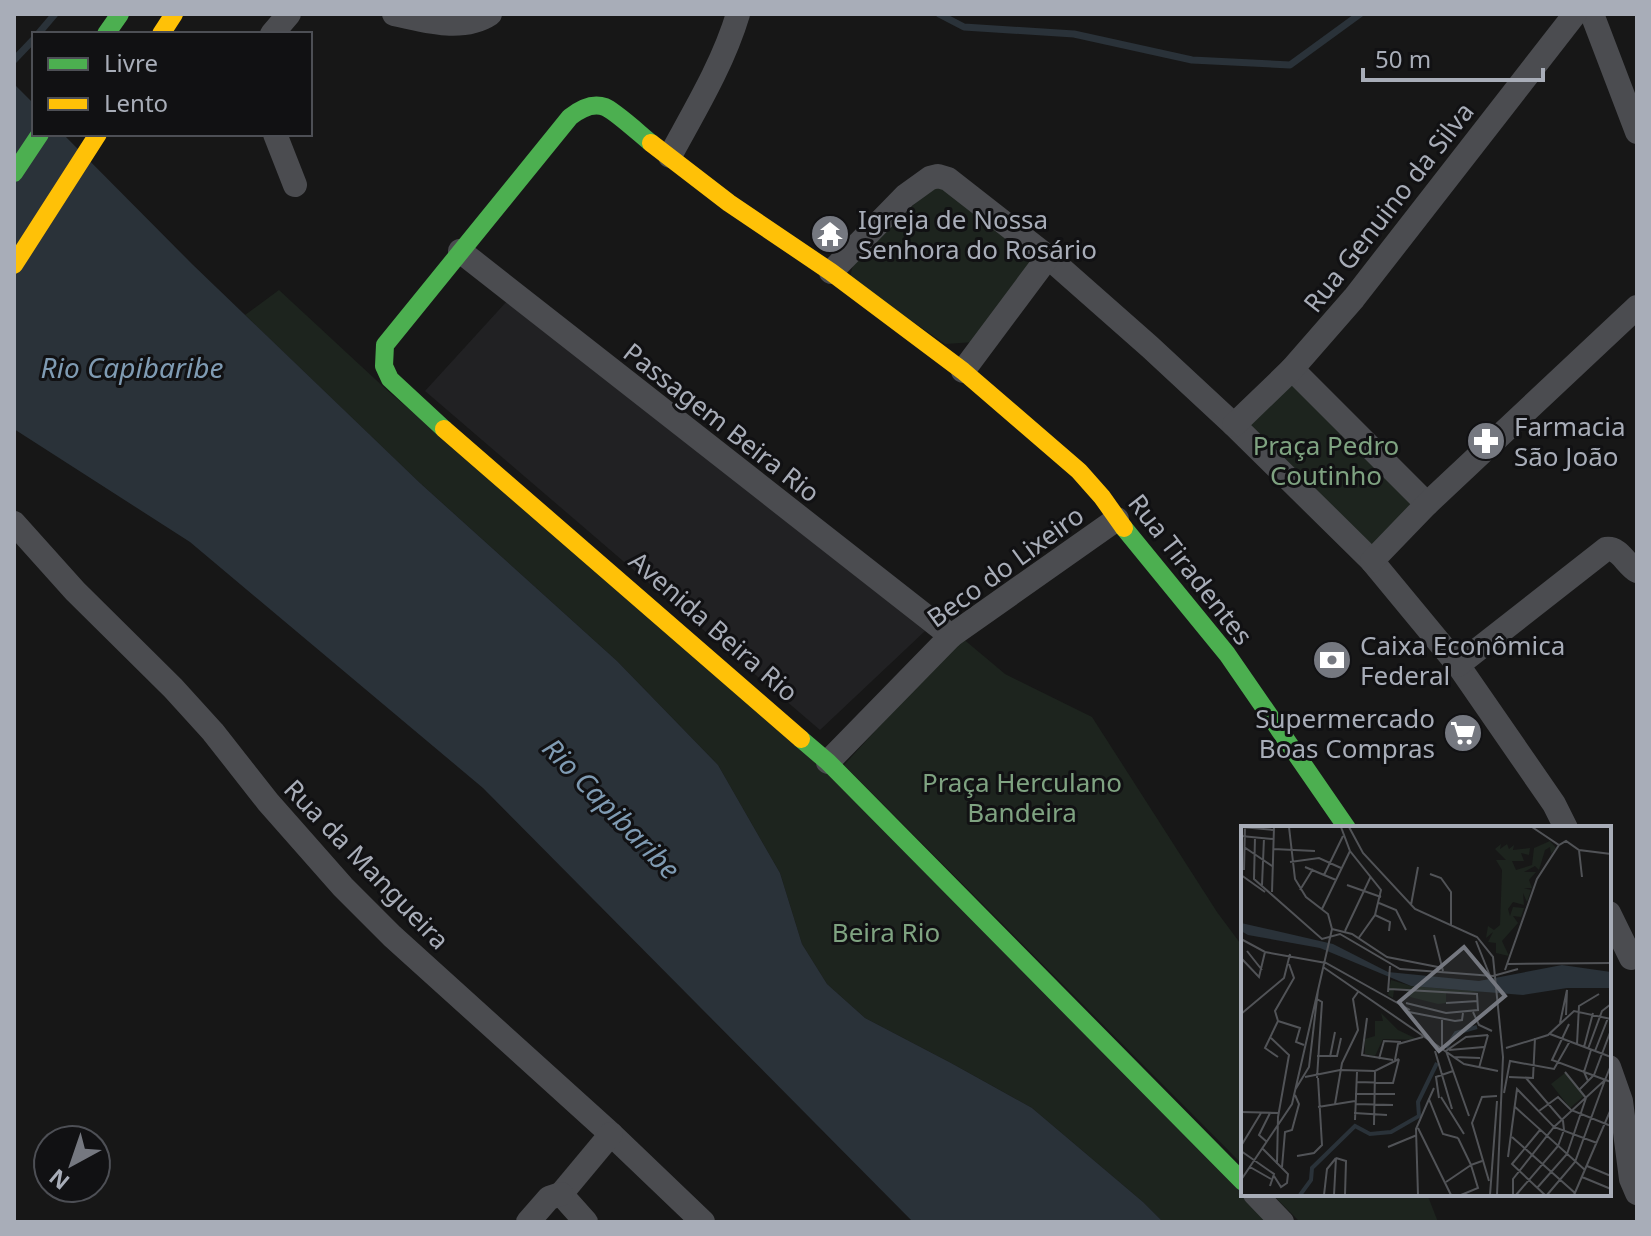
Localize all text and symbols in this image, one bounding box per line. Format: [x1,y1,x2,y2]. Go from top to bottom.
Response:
legend [32,32,312,136]
scale bar [1363,32,1543,82]
text: 50 m [1375,42,1431,75]
text: Livre [104,46,158,79]
text: Lento [104,86,168,119]
street label: Rua Genuino da Silva [1295,94,1481,320]
place label: Igreja de Nossa Senhora do Rosário [858,201,1097,267]
temple icon: Igreja de Nossa Senhora do Rosário [809,213,851,255]
street label: Passagem Beira Rio [616,334,828,510]
water label: Rio Capibaribe [41,348,223,386]
place label: Farmacia São João [1514,408,1626,474]
pharmacy icon: Farmacia São João [1465,420,1507,462]
park label: Praça Pedro Coutinho [1253,427,1399,493]
street label: Rua Tiradentes [1121,486,1261,652]
street label: Beco do Lixeiro [919,497,1091,635]
street label: Avenida Beira Rio [622,543,806,709]
place label: Caixa Econômica Federal [1360,627,1565,693]
bank icon: Caixa Econômica Federal [1311,639,1353,681]
place label: Supermercado Boas Compras [1255,700,1435,766]
supermarket icon: Supermercado Boas Compras [1442,712,1484,754]
water label: Rio Capibaribe [535,729,689,887]
park label: Praça Herculano Bandeira [922,764,1122,830]
street label: Rua da Mangueira [276,771,458,957]
inset map [1241,826,1611,1196]
park label: Beira Rio [832,914,940,950]
north arrow [32,1124,112,1204]
text: N [42,1163,75,1197]

